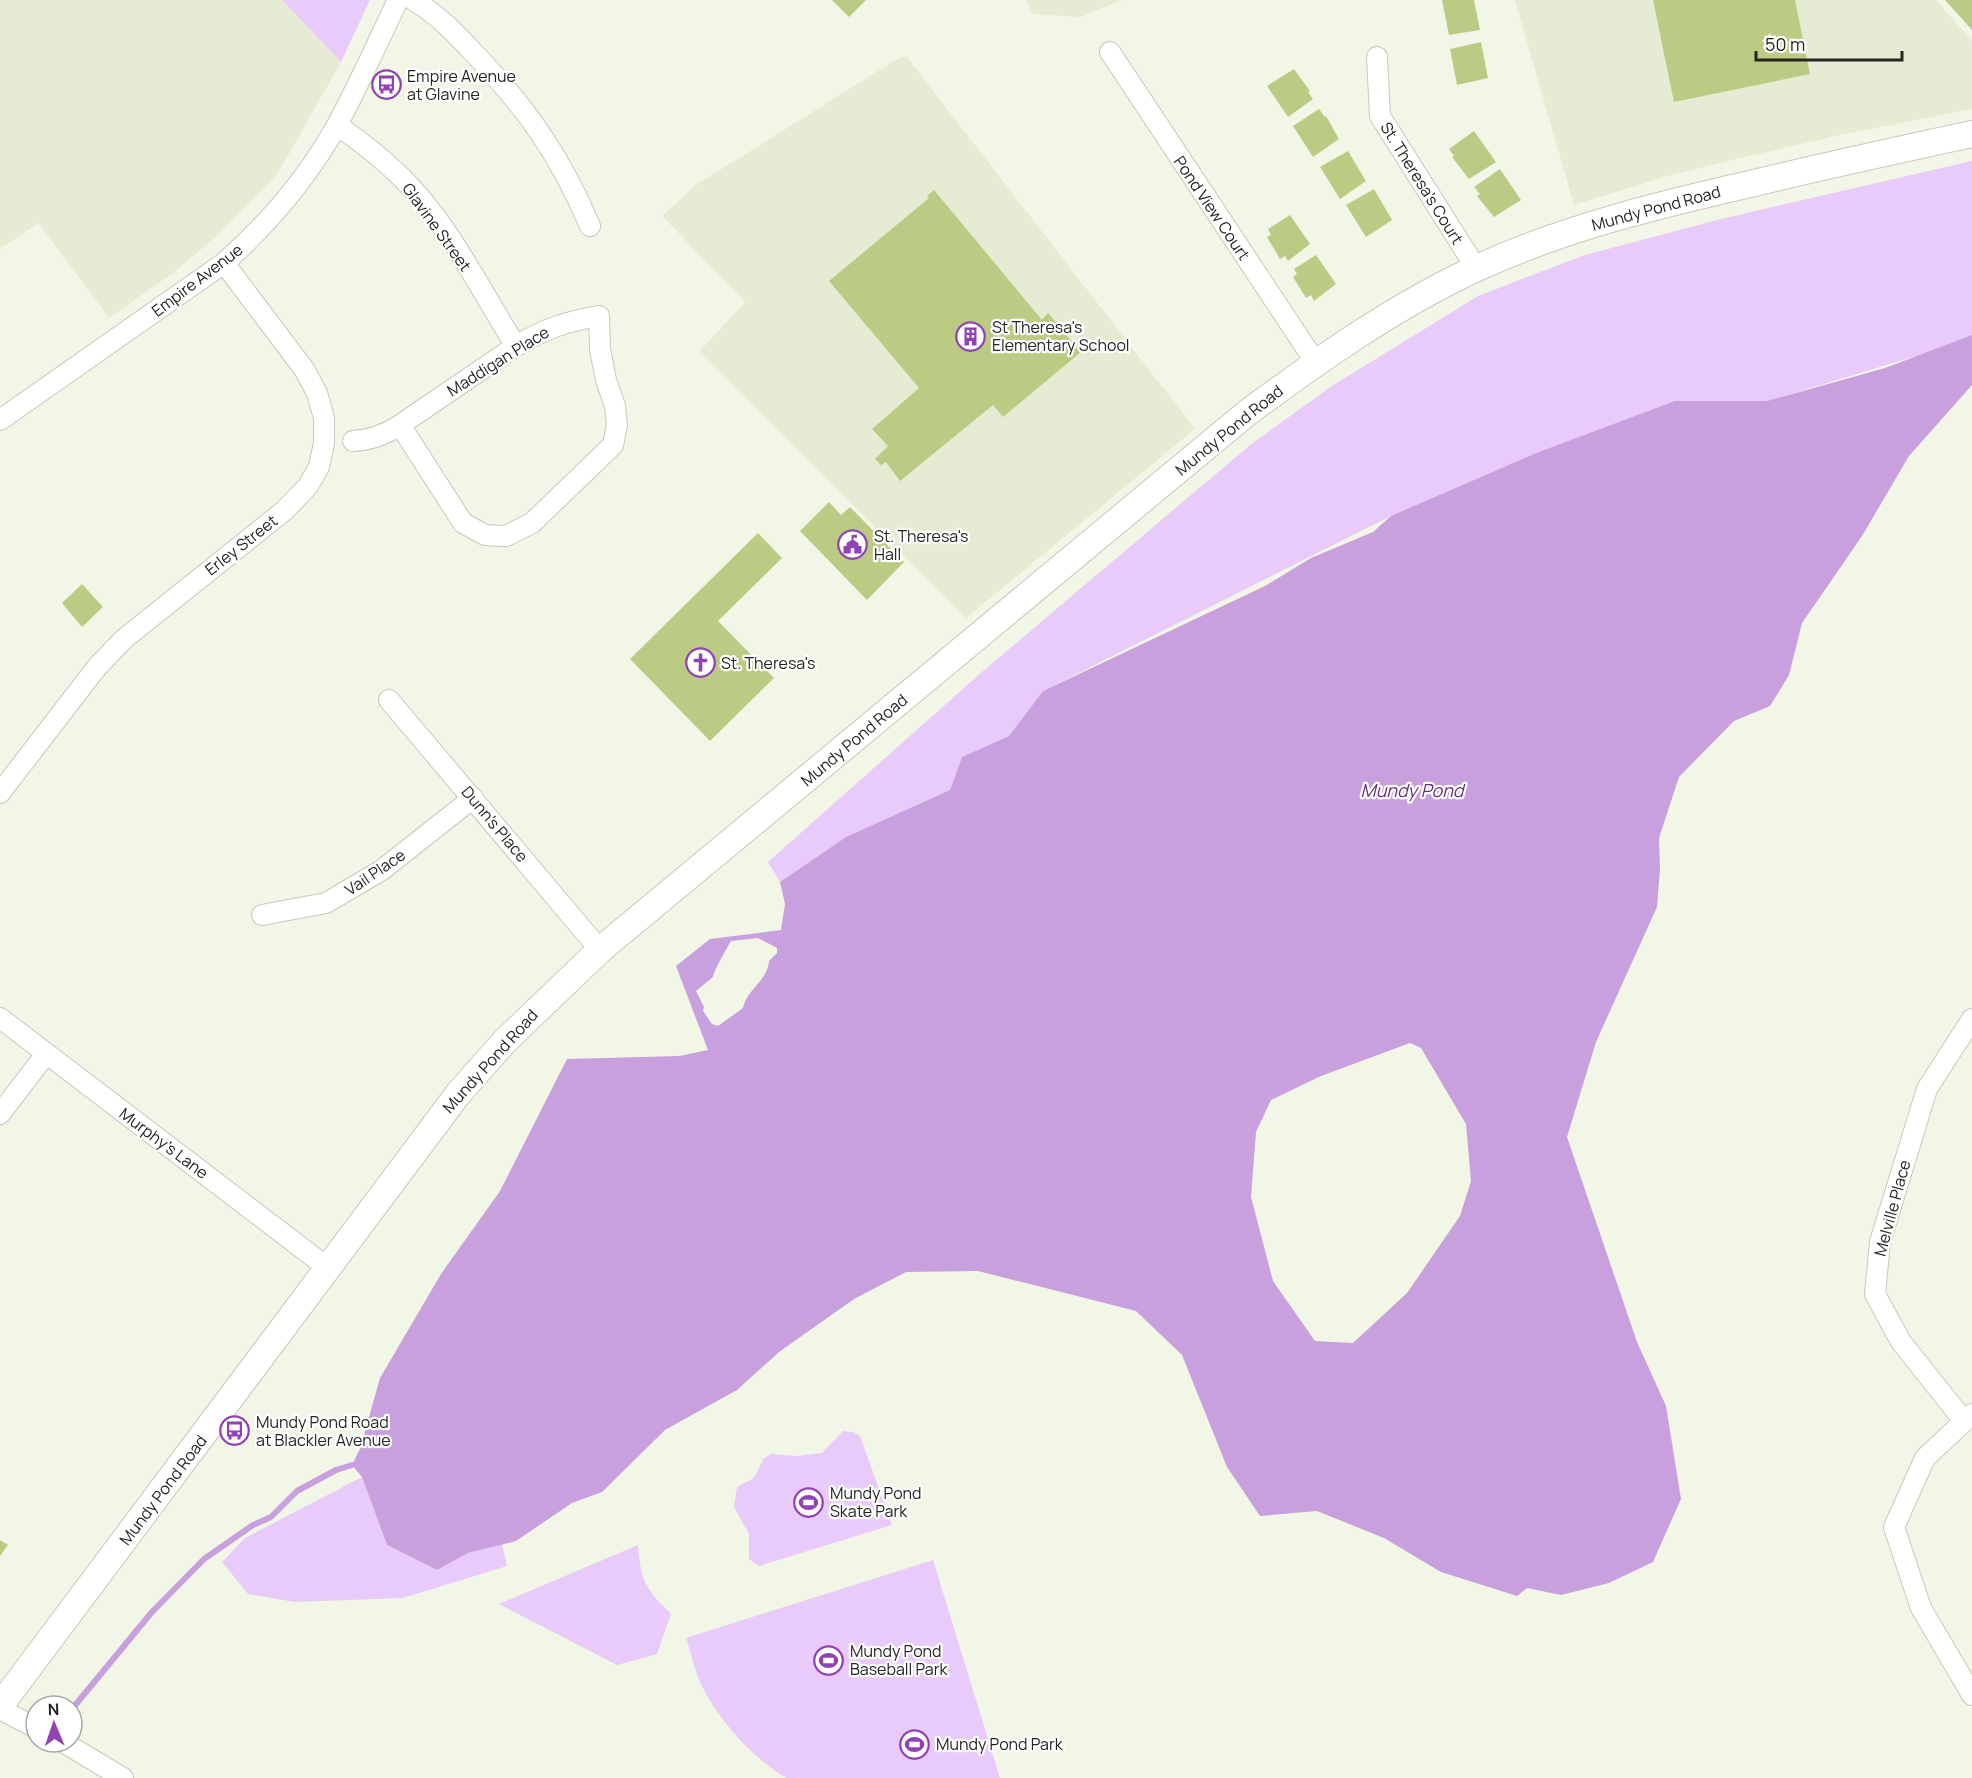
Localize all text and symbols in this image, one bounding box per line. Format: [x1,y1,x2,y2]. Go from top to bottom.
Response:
scale bar [1756,24,1902,62]
text: 50 m [1765,32,1805,56]
place label: Empire Avenue at Glavine [407,65,516,105]
bus stop icon: Empire Avenue at Glavine [370,69,402,101]
street label: St. Theresa's Court [1376,118,1468,248]
street label: Pond View Court [1169,152,1255,264]
street label: Glavine Street [397,178,477,276]
street label: Mundy Pond Road [1589,180,1723,236]
street label: Empire Avenue [147,238,247,322]
place label: St Theresa's Elementary School [992,316,1130,356]
building icon: St Theresa's Elementary School [955,320,987,352]
street label: Maddigan Place [443,321,553,401]
street label: Mundy Pond Road [1171,380,1287,480]
street label: Erley Street [200,510,282,580]
place label: St. Theresa's Hall [874,525,968,565]
public building icon: St. Theresa's Hall [837,529,869,561]
church icon: St. Theresa's [684,647,716,679]
place label: St. Theresa's [721,652,815,674]
street label: Mundy Pond Road [796,689,912,791]
water label: Mundy Pond [1361,778,1466,802]
street label: Dunn's Place [457,781,533,867]
street label: Vail Place [340,844,410,900]
street label: Mundy Pond Road [437,1004,543,1118]
street label: Murphy's Lane [115,1102,213,1184]
street label: Melville Place [1869,1157,1915,1259]
place label: Mundy Pond Road at Blackler Avenue [256,1411,391,1451]
bus stop icon: Mundy Pond Road at Blackler Avenue [219,1415,251,1447]
street label: Mundy Pond Road [114,1430,212,1550]
place label: Mundy Pond Skate Park [830,1482,922,1522]
sports icon: Mundy Pond Skate Park [793,1486,825,1518]
place label: Mundy Pond Baseball Park [850,1640,948,1680]
sports icon: Mundy Pond Baseball Park [813,1644,845,1676]
north arrow [24,1694,84,1754]
text: N [47,1698,60,1720]
sports icon: Mundy Pond Park [899,1728,931,1760]
place label: Mundy Pond Park [936,1733,1064,1755]

